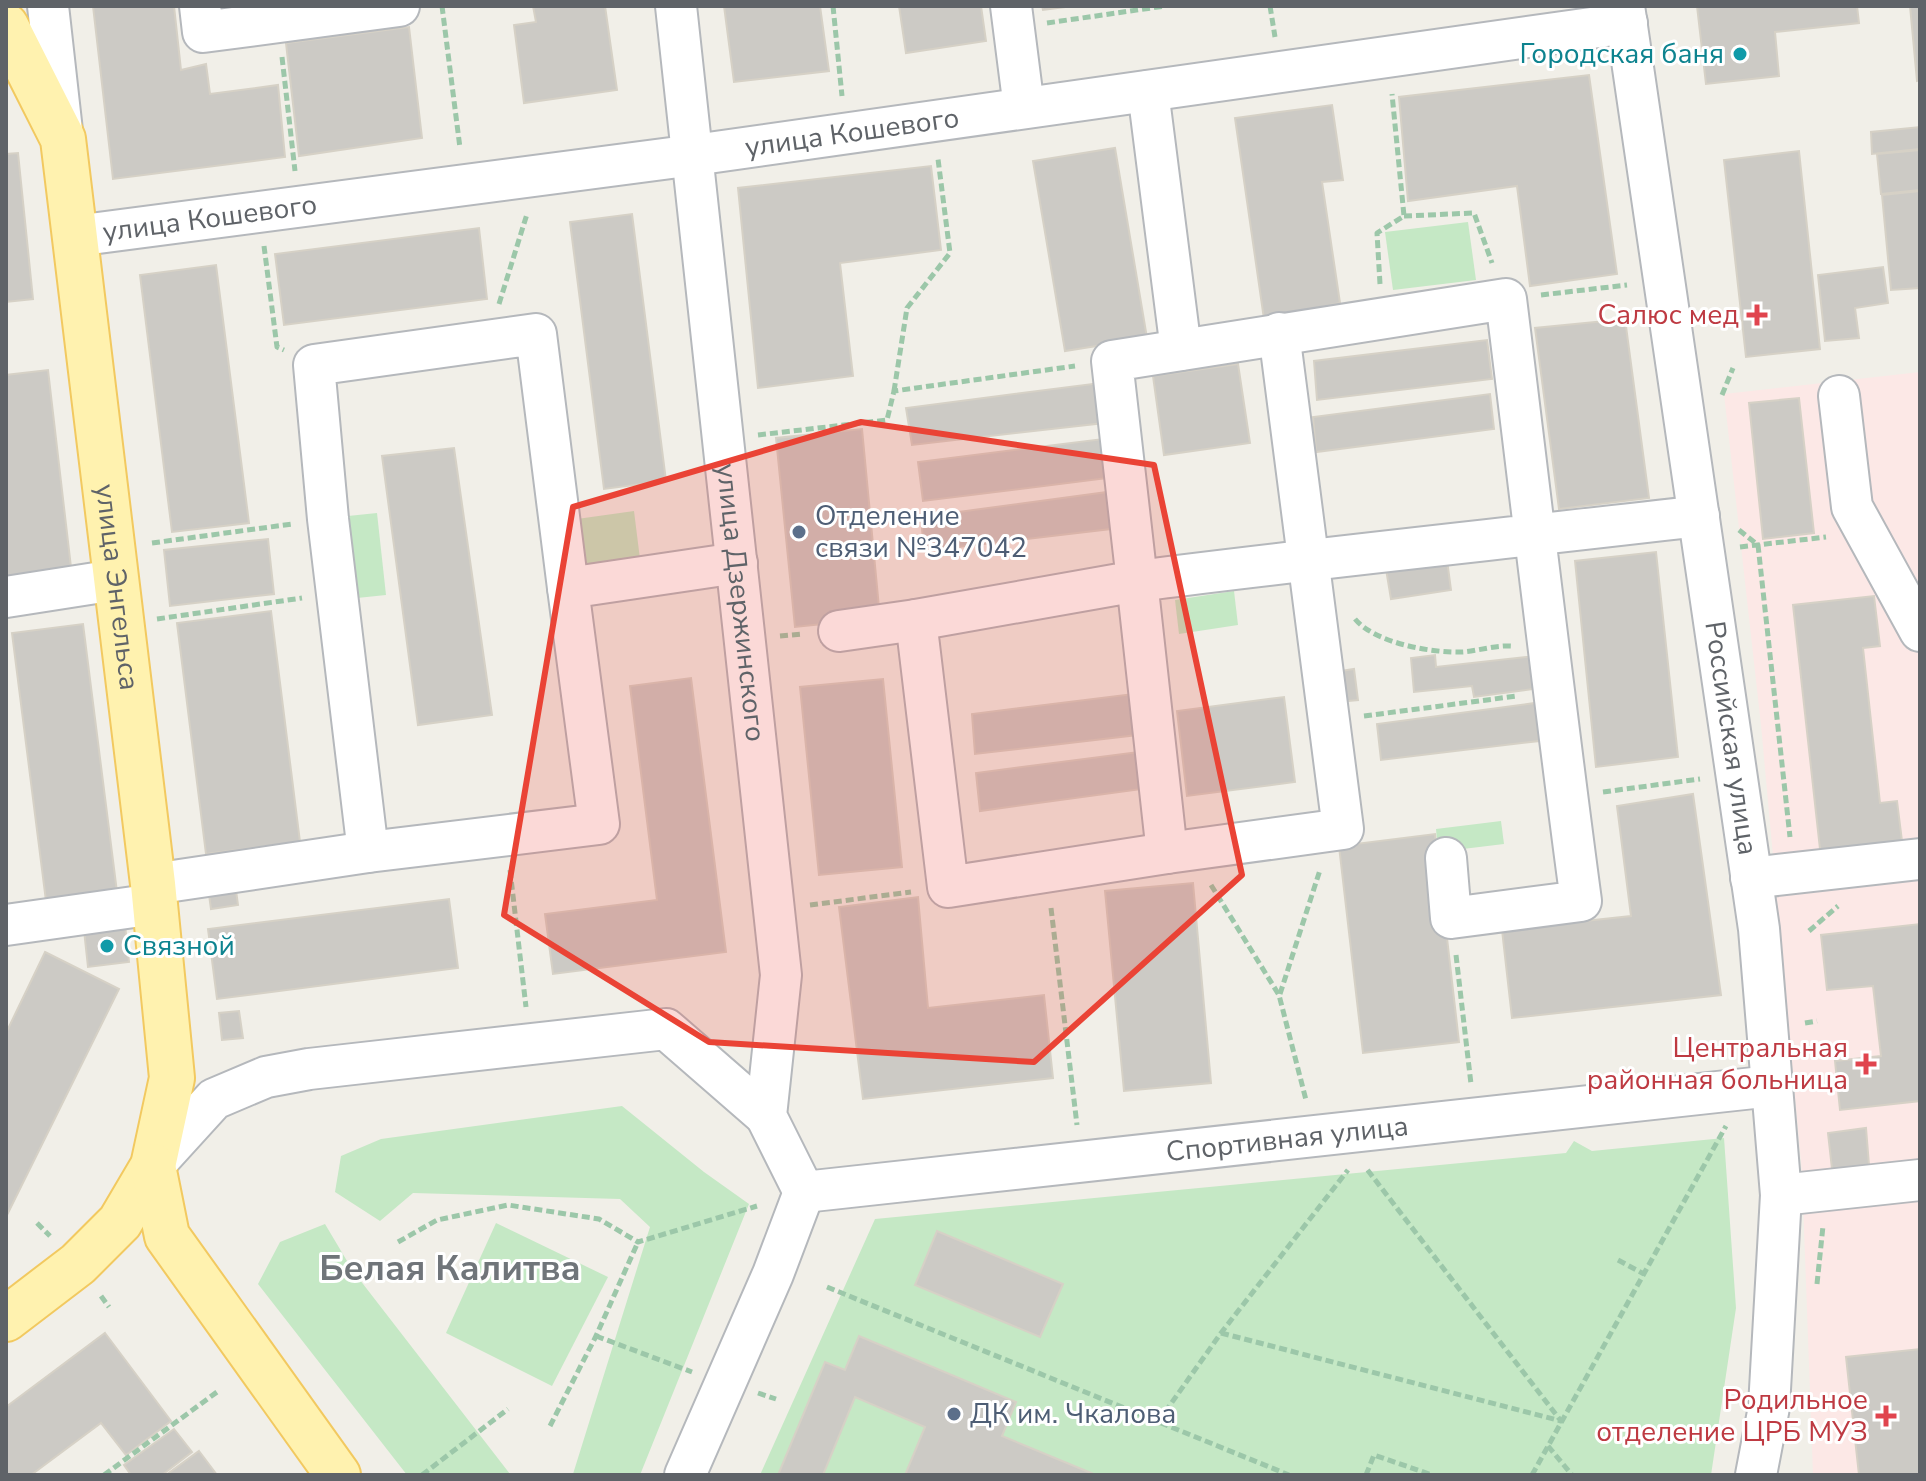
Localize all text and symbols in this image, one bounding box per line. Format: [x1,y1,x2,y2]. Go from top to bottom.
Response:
place label: Городская баня [1519,35,1724,73]
marker: Городская баня [1731,45,1749,63]
street label: улица Кошевого [743,99,962,167]
street label: улица Кошевого [100,186,319,251]
place label: Салюc мед [1597,296,1739,334]
marker: Салюc мед [1746,304,1768,326]
street label: улица Дзержинского [707,462,775,743]
street label: улица Энгельса [86,482,148,692]
place label: Отделение связи №347042 [815,497,1027,567]
marker: Отделение связи №347042 [790,523,808,541]
street label: Российская улица [1695,619,1767,858]
place label: Связной [123,927,235,965]
marker: Связной [98,937,116,955]
place label: Центральная районная больница [1587,1029,1848,1099]
marker: Центральная районная больница [1855,1053,1877,1075]
street label: Спортивная улица [1164,1107,1410,1171]
district label: Белая Калитва [319,1244,581,1293]
place label: Родильное отделение ЦРБ МУЗ [1596,1381,1868,1451]
place label: ДК им. Чкалова [970,1395,1176,1433]
marker: ДК им. Чкалова [945,1405,963,1423]
marker: Родильное отделение ЦРБ МУЗ [1875,1405,1897,1427]

